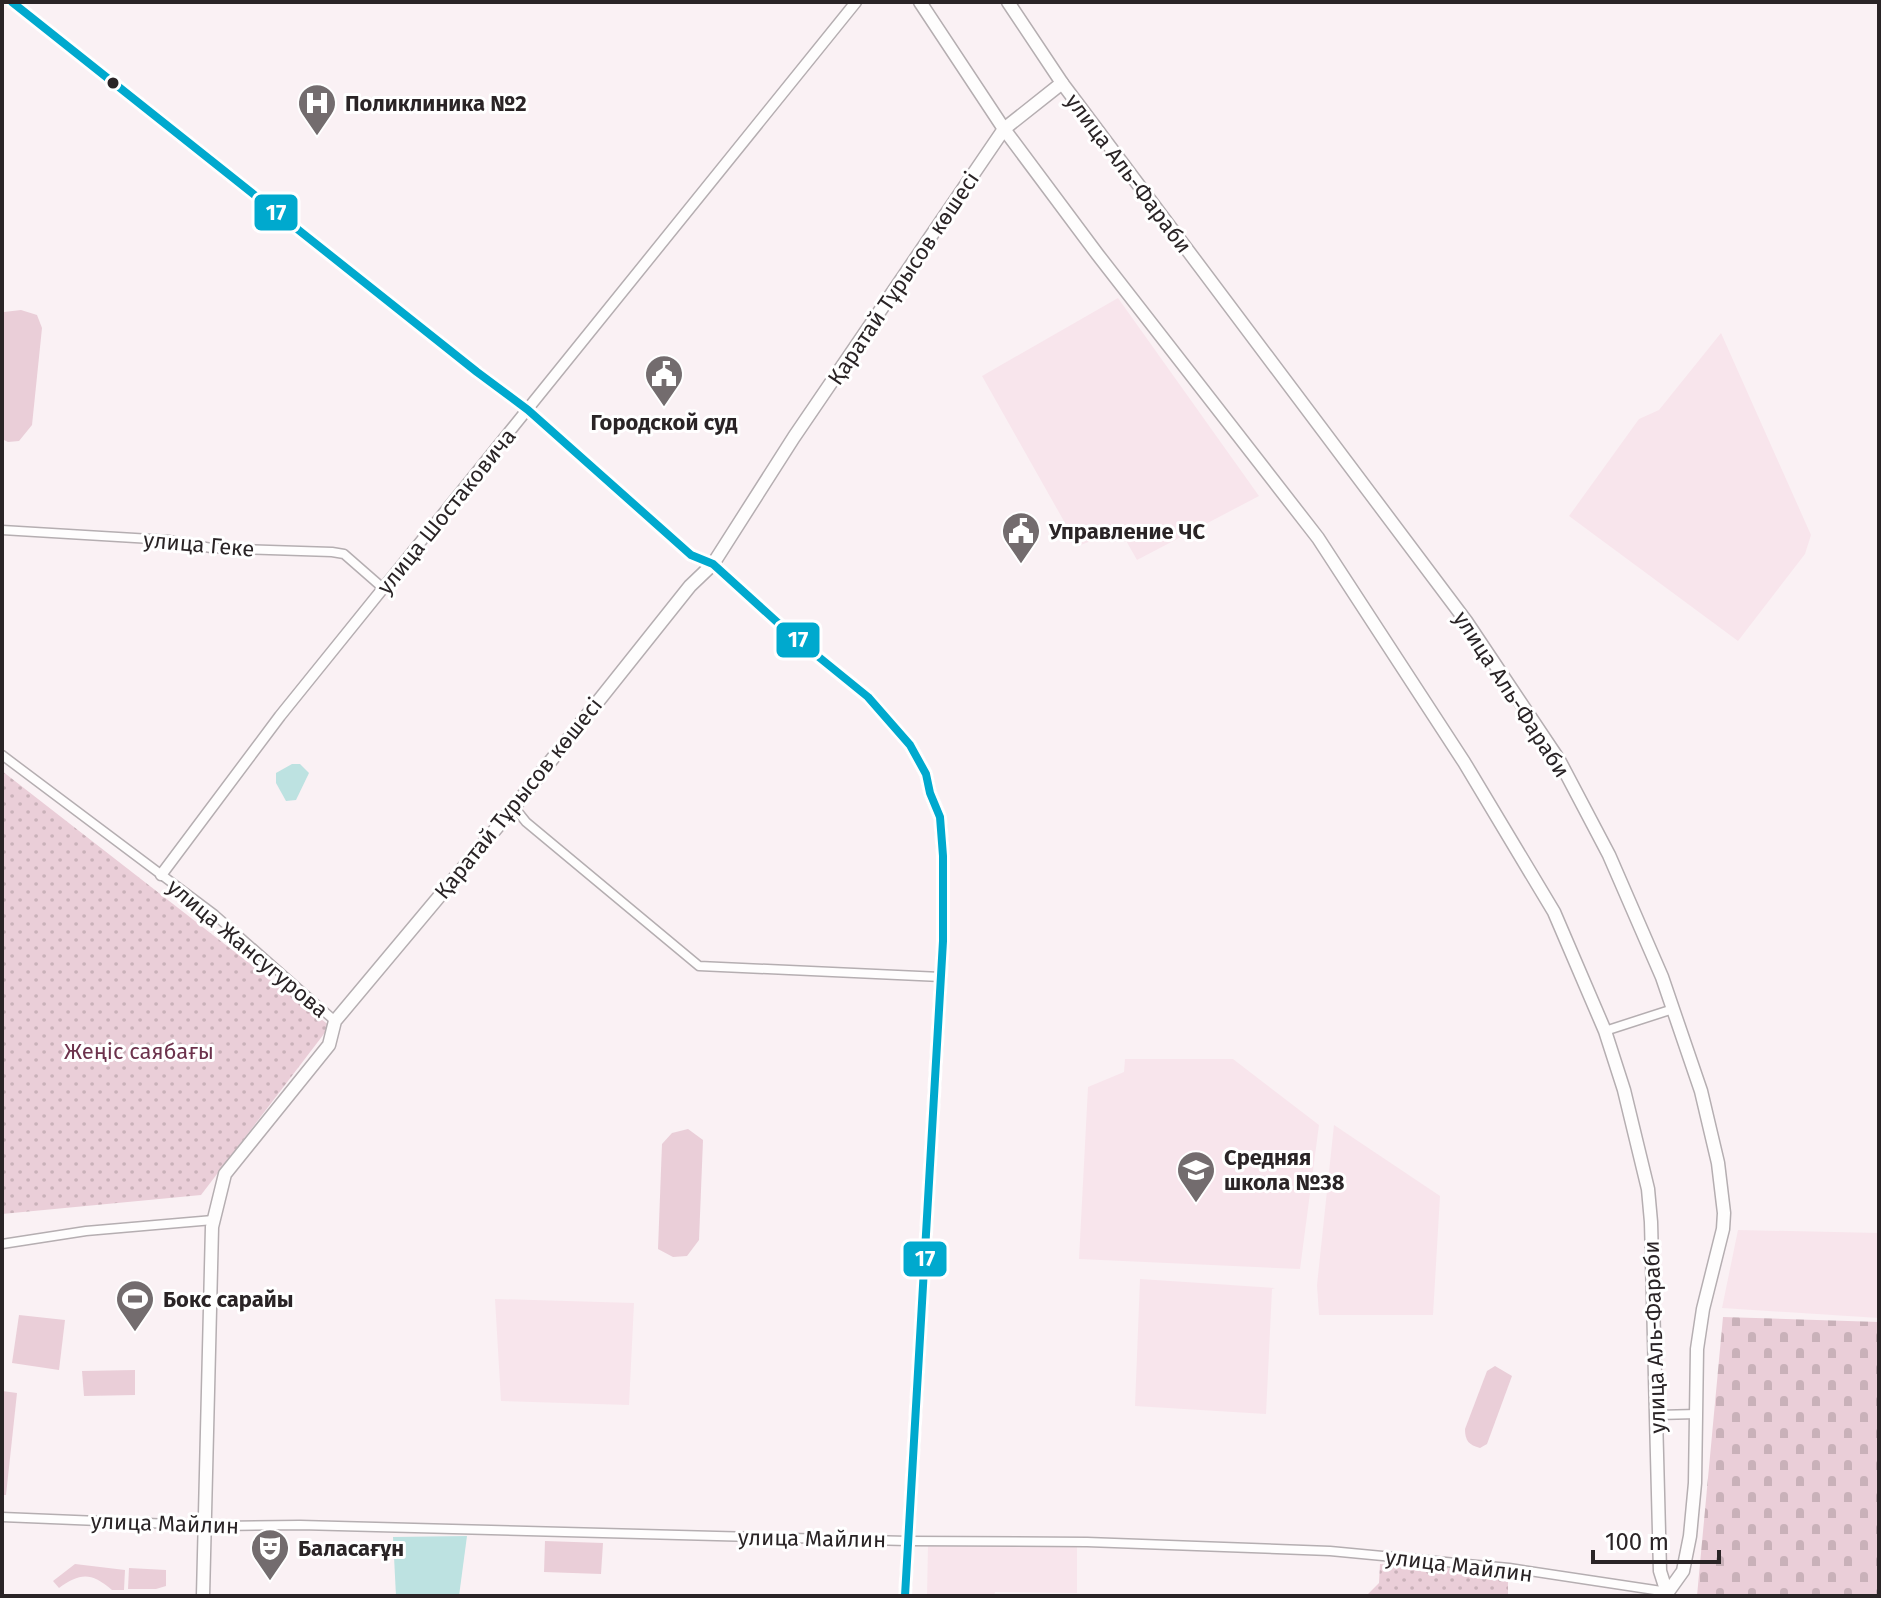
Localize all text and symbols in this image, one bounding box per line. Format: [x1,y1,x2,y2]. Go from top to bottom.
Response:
unlabelled marker [105,75,121,91]
hospital icon: Поликлиника №2 [296,82,338,137]
street label: улица Аль-Фараби [1060,88,1197,258]
place label: Поликлиника №2 [345,90,527,117]
street label: Қаратай Тұрысов көшесі [822,167,985,390]
line badge: 17 [253,193,299,232]
text: 17 [266,199,286,226]
public building icon: Городской суд [643,353,685,408]
place label: Городской суд [591,409,738,436]
street label: улица Шостаковича [371,423,522,600]
public building icon: Управление ЧС [1000,510,1042,565]
place label: Управление ЧС [1048,518,1205,545]
street label: улица Геке [142,526,256,563]
street label: улица Аль-Фараби [1448,606,1575,783]
line badge: 17 [775,621,821,659]
text: 17 [788,626,808,653]
street label: Қаратай Тұрысов көшесі [429,692,608,905]
street label: улица Жансугурова [162,873,334,1024]
park label: Жеңіс саябағы [64,1038,214,1065]
place label: Средняя школа №38 [1224,1144,1345,1196]
school or university icon: Средняя школа №38 [1175,1149,1217,1204]
line badge: 17 [902,1240,948,1278]
street label: улица Аль-Фараби [1638,1240,1671,1434]
text: 17 [915,1245,935,1272]
sports icon: Бокс сарайы [114,1278,156,1333]
place label: Бокс сарайы [163,1286,294,1313]
street label: улица Майлин [90,1507,240,1540]
scale bar [1593,1514,1719,1564]
street label: улица Майлин [738,1524,886,1553]
theatre icon: Баласағұн [249,1527,291,1582]
text: 100 m [1605,1528,1669,1556]
place label: Баласағұн [298,1535,404,1562]
street label: улица Майлин [1384,1543,1534,1588]

